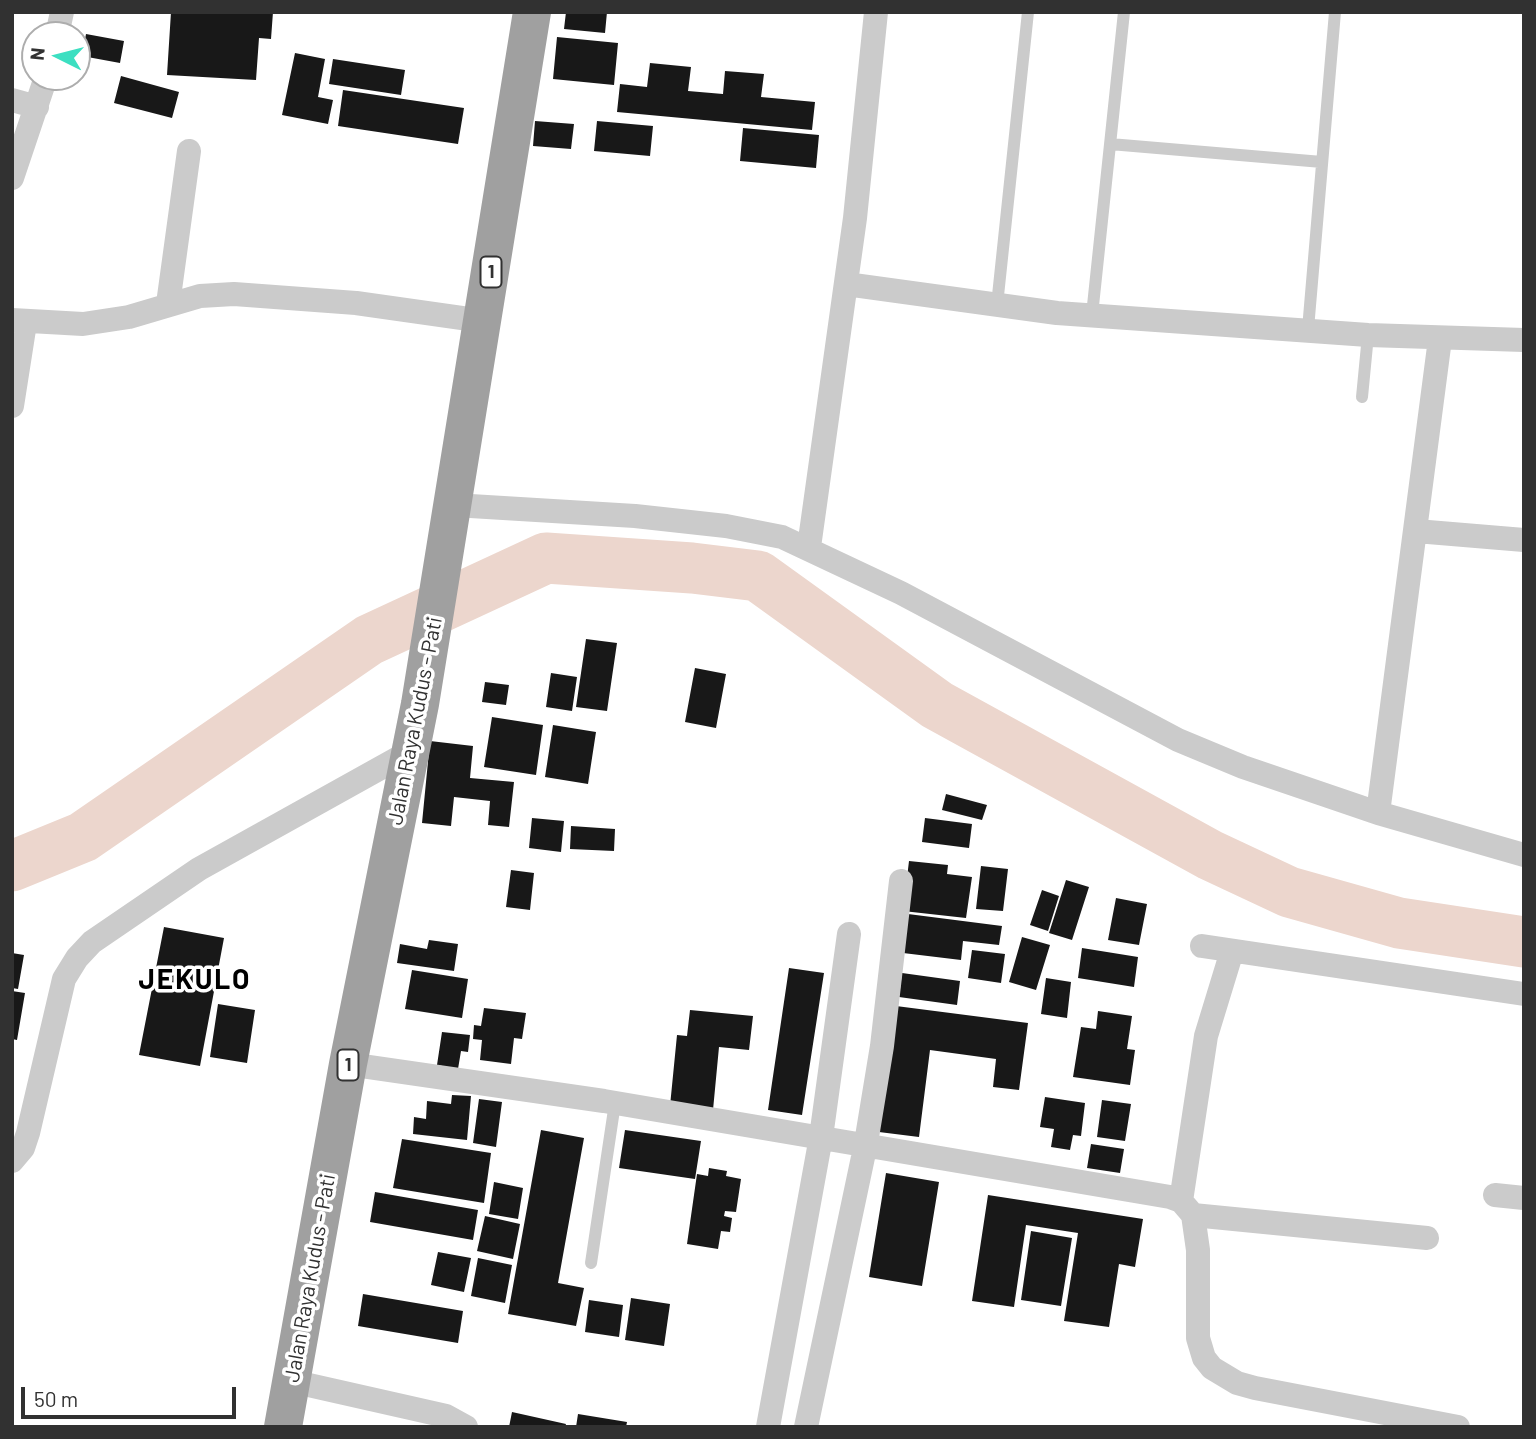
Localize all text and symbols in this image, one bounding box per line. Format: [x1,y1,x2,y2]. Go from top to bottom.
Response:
north arrow [21,21,91,91]
text: N [25,46,49,61]
road number: 1 [480,256,502,288]
street label: Jalan Raya Kudus - Pati [382,615,448,827]
district label: JEKULO [139,963,251,997]
road number: 1 [338,1050,358,1080]
street label: Jalan Raya Kudus - Pati [279,1172,341,1384]
scale bar [24,1372,240,1416]
text: 50 m [34,1386,78,1411]

